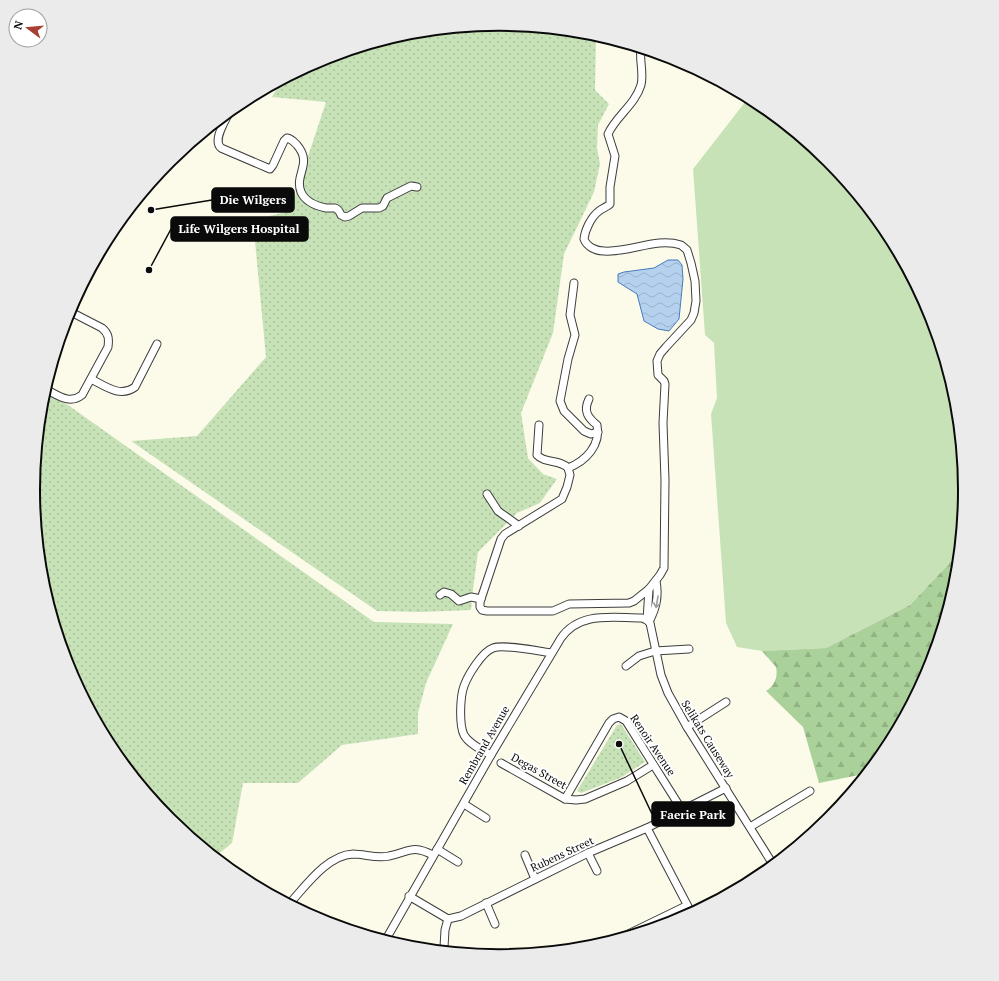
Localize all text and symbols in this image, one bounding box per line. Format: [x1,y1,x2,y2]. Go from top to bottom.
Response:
north arrow [8,8,48,48]
text: N [11,19,26,31]
callout: Die Wilgers [212,188,294,212]
text: Die Wilgers [220,192,287,207]
callout: Life Wilgers Hospital [171,217,308,241]
text: Life Wilgers Hospital [179,221,299,236]
one-way arrow [652,595,660,608]
street label: Selikats Causeway [678,697,738,781]
street label: Rembrand Avenue [456,703,512,787]
street label: Renoir Avenue [627,712,679,779]
street label: Degas Street [509,750,569,792]
callout: Faerie Park [652,802,734,826]
text: Faerie Park [660,807,726,822]
street label: Rubens Street [528,833,596,875]

